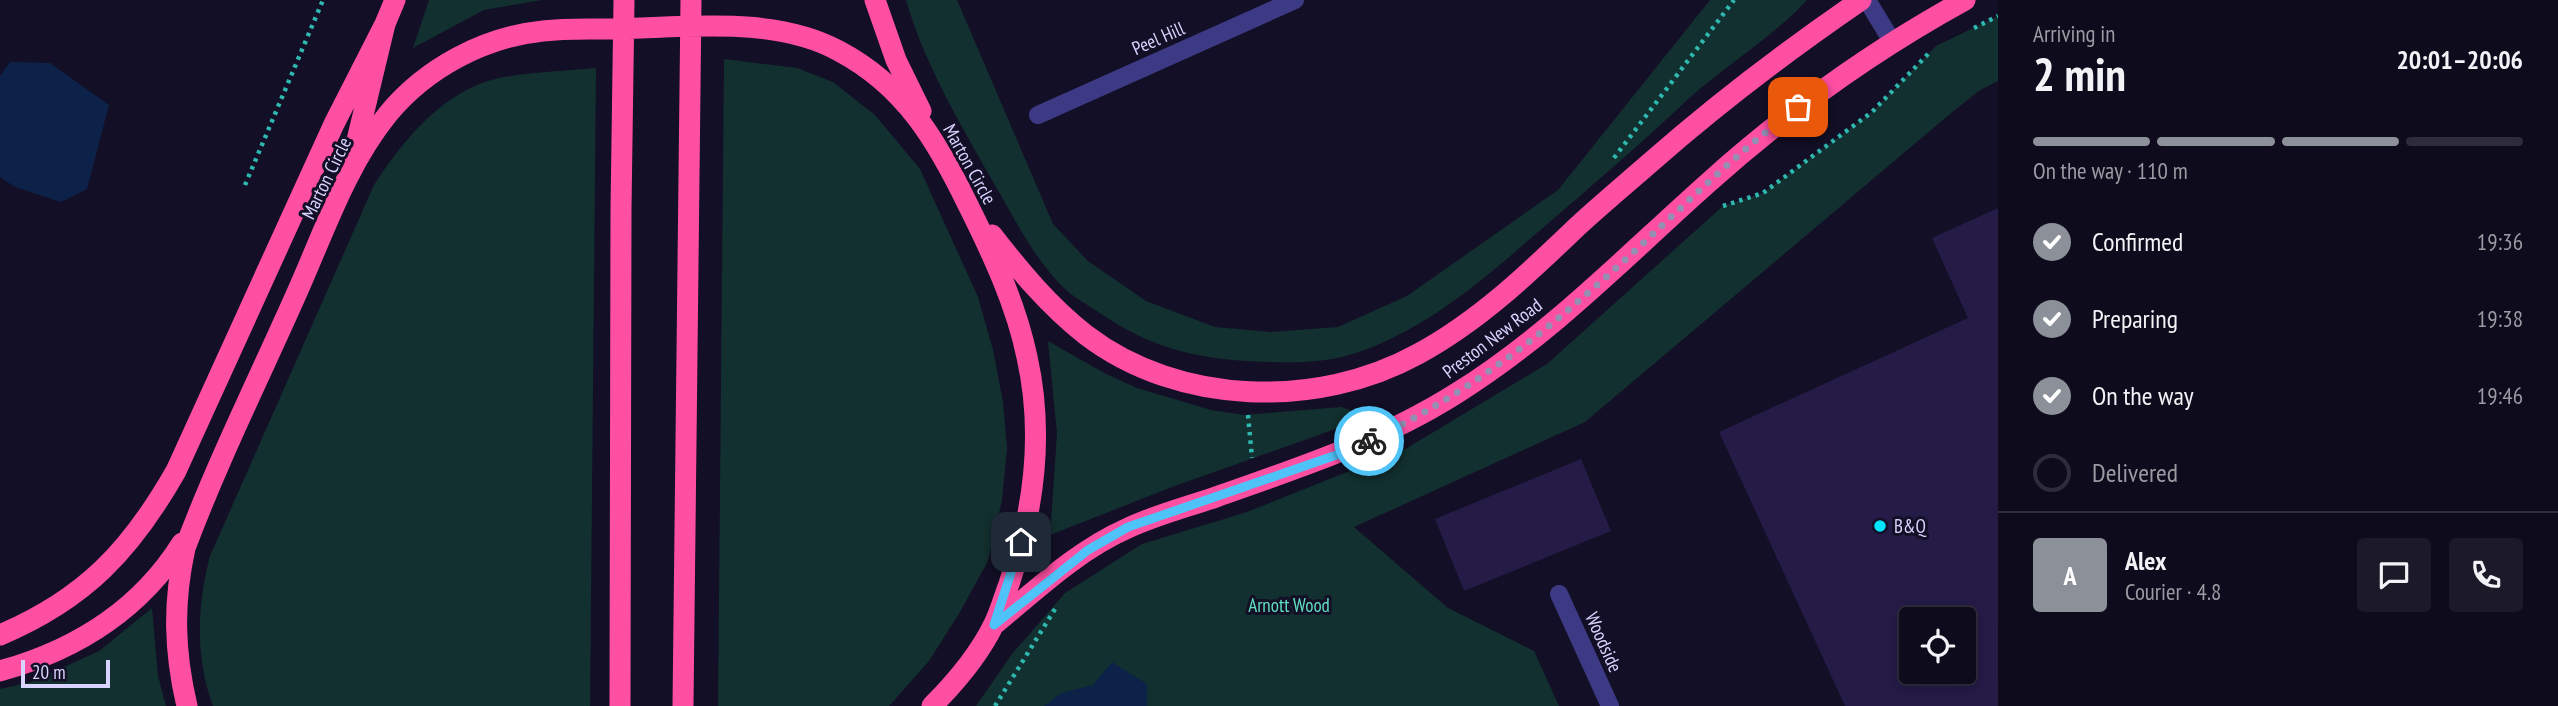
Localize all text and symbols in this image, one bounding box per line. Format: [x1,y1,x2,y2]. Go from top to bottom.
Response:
street label: Peel Hill [1128,16,1189,60]
text: Arriving in [2033,19,2115,48]
text: 20:01–20:06 [2396,43,2523,76]
text: 2 min [2033,44,2126,104]
pin [1768,77,1828,137]
icon: bag [1779,88,1817,126]
street label: Marton Circle [938,120,1002,208]
street label: Marton Circle [296,133,356,223]
text: On the way · 110 m [2033,156,2188,185]
icon: check [2033,223,2071,261]
text: Confirmed [2092,225,2183,258]
text: 19:36 [2477,227,2523,256]
street label: Preston New Road [1438,293,1546,383]
icon: check [2033,300,2071,338]
text: Preparing [2092,302,2178,335]
text: 19:38 [2477,304,2523,333]
icon: check [2033,377,2071,415]
text: On the way [2092,379,2194,412]
text: 19:46 [2477,381,2523,410]
courier [1334,406,1404,476]
icon: bike [1350,422,1388,460]
text: Delivered [2092,456,2178,489]
pin [991,512,1051,572]
place label: B&Q [1894,514,1926,538]
marker: B&Q [1872,518,1888,534]
icon: home [1002,523,1040,561]
button: chat [2357,538,2431,612]
button: phone [2449,538,2523,612]
text: Alex [2125,544,2166,577]
text: A [2063,559,2077,592]
text: Courier · 4.8 [2125,577,2221,606]
park label: Arnott Wood [1248,593,1330,617]
map controls [1899,607,1976,684]
button: locate [1899,607,1976,684]
street label: Woodside [1580,608,1628,676]
scale bar [21,657,110,689]
text: 20 m [32,660,66,684]

